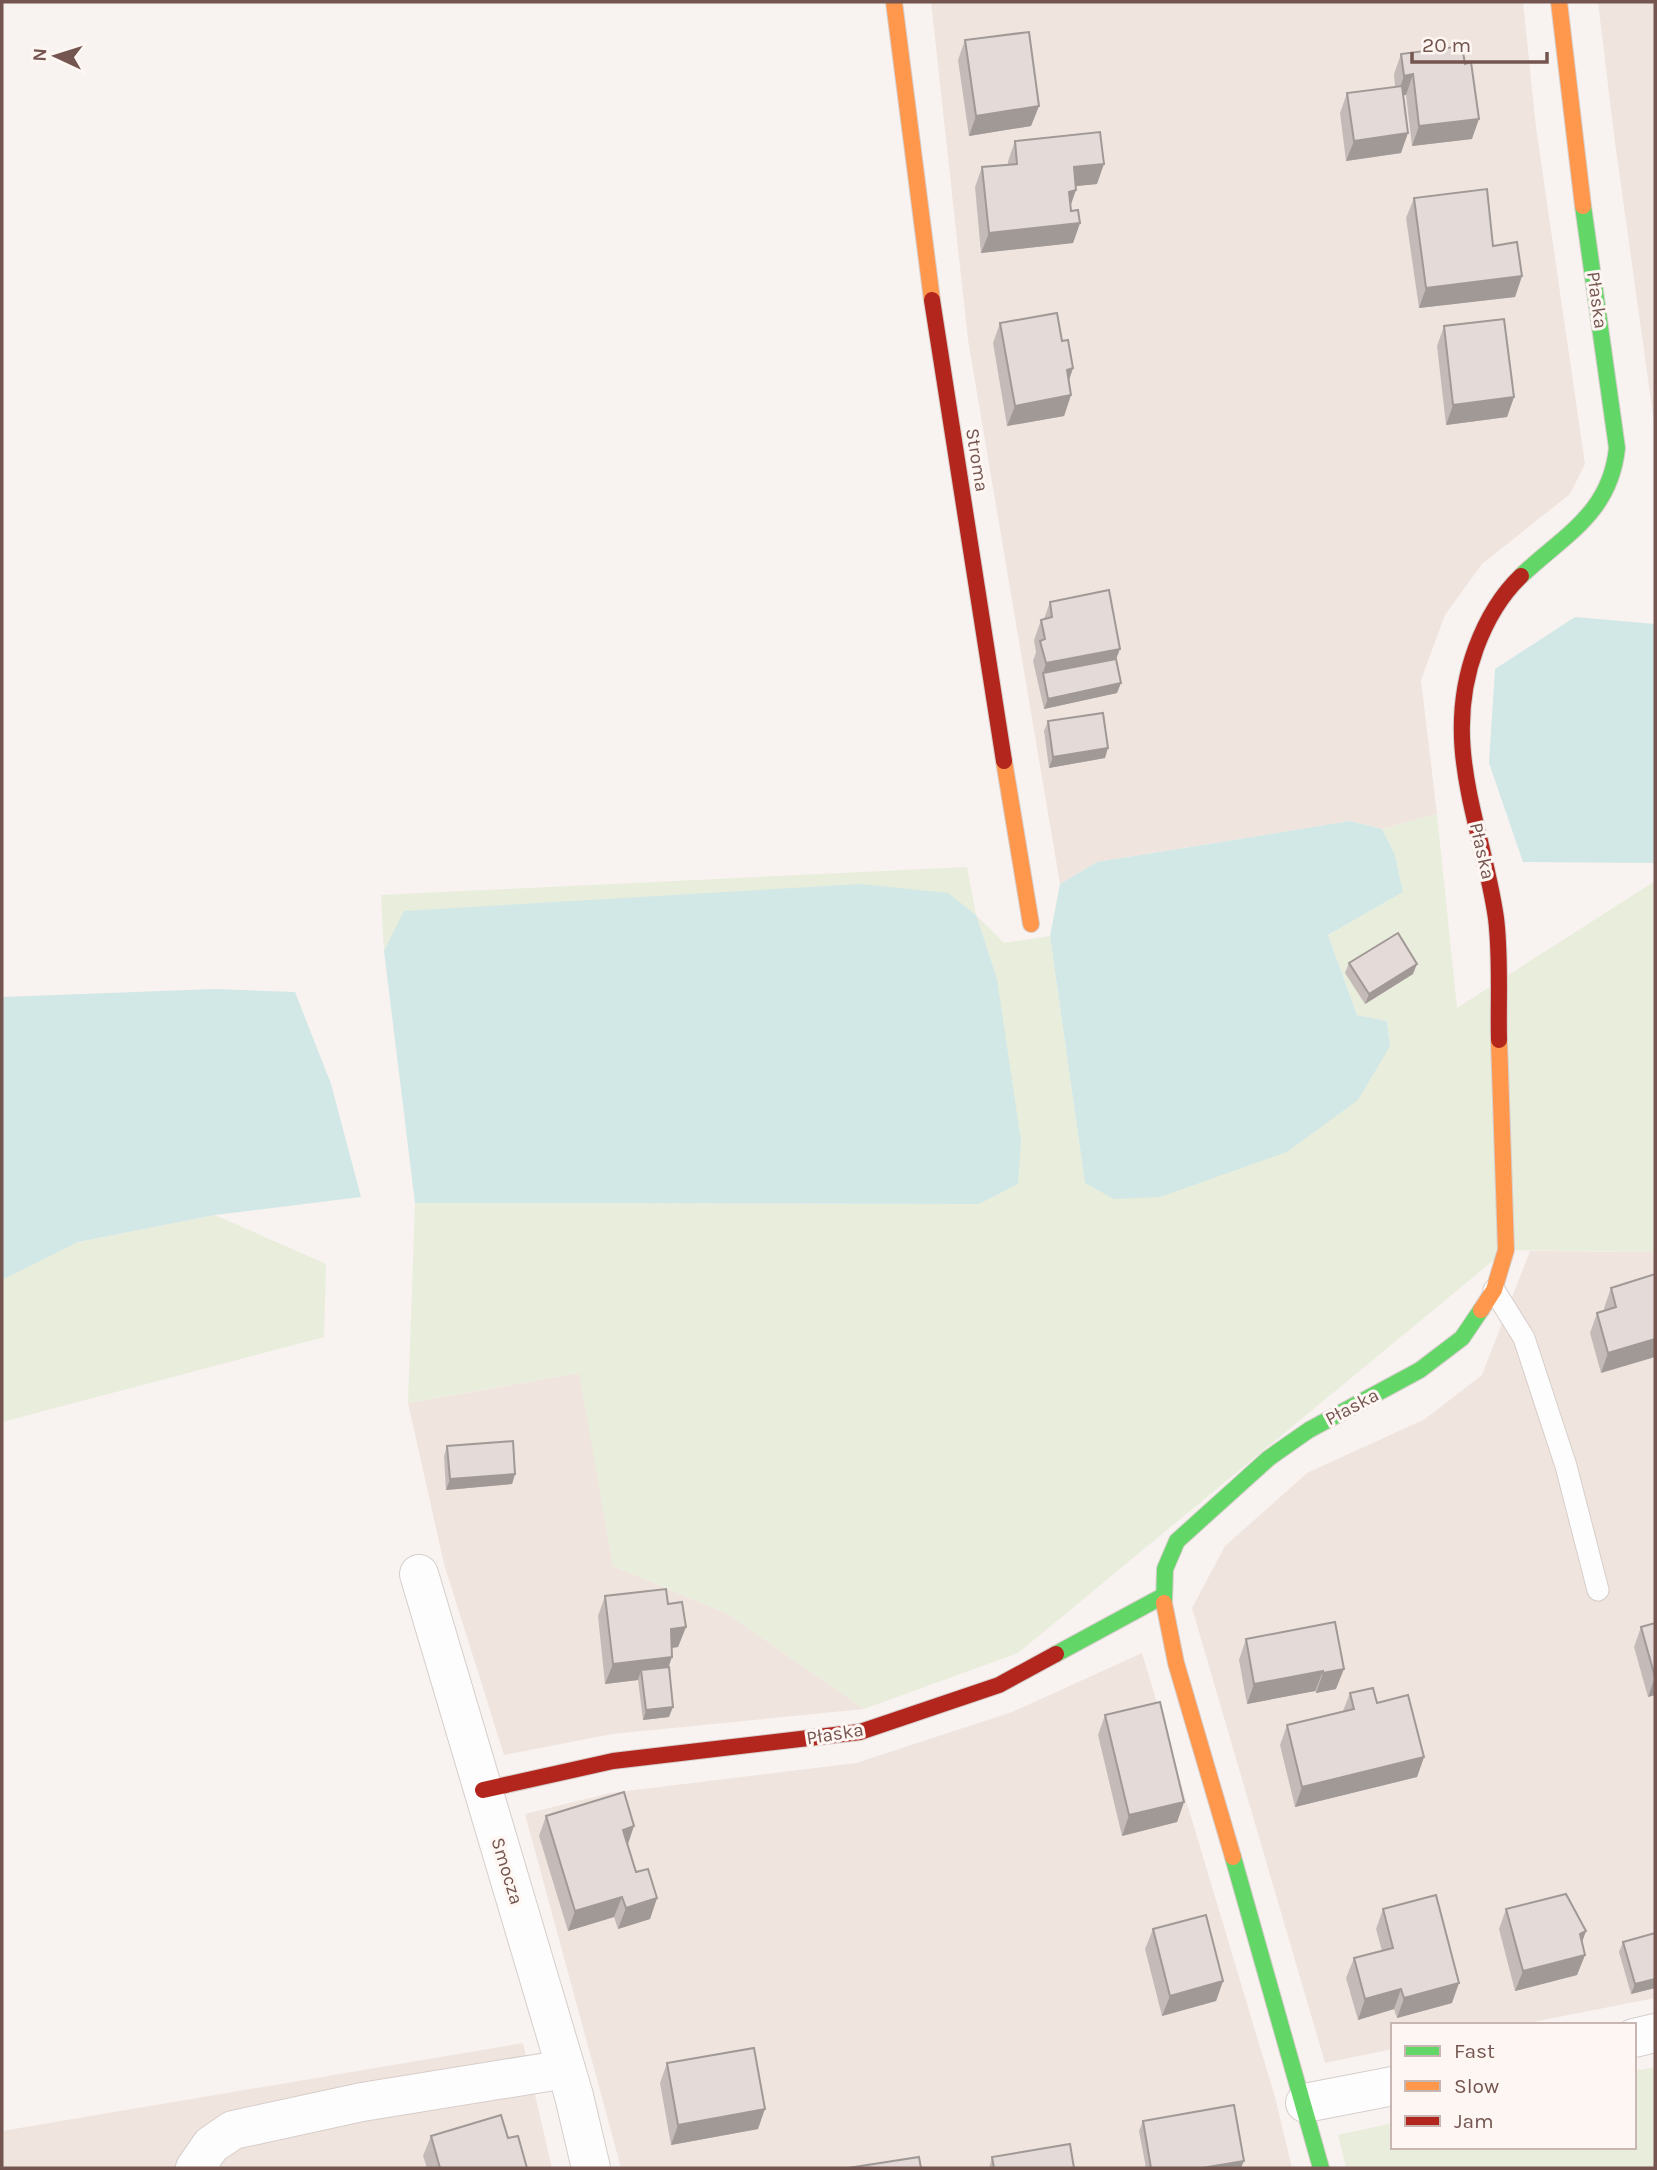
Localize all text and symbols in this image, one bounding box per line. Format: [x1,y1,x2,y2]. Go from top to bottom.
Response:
north arrow [21,21,91,91]
scale bar [1412,21,1547,65]
text: 20 m [1422,33,1471,57]
text: N [29,47,51,62]
street label: Płaska [1582,270,1612,330]
street label: Stroma [961,427,993,493]
street label: Płaska [1465,821,1499,881]
street label: Płaska [1321,1384,1383,1430]
street label: Płaska [805,1719,865,1749]
street label: Smocza [486,1835,528,1907]
legend [1391,2023,1636,2149]
text: Fast [1454,2039,1495,2063]
text: Slow [1454,2074,1499,2098]
text: Jam [1454,2109,1494,2133]

